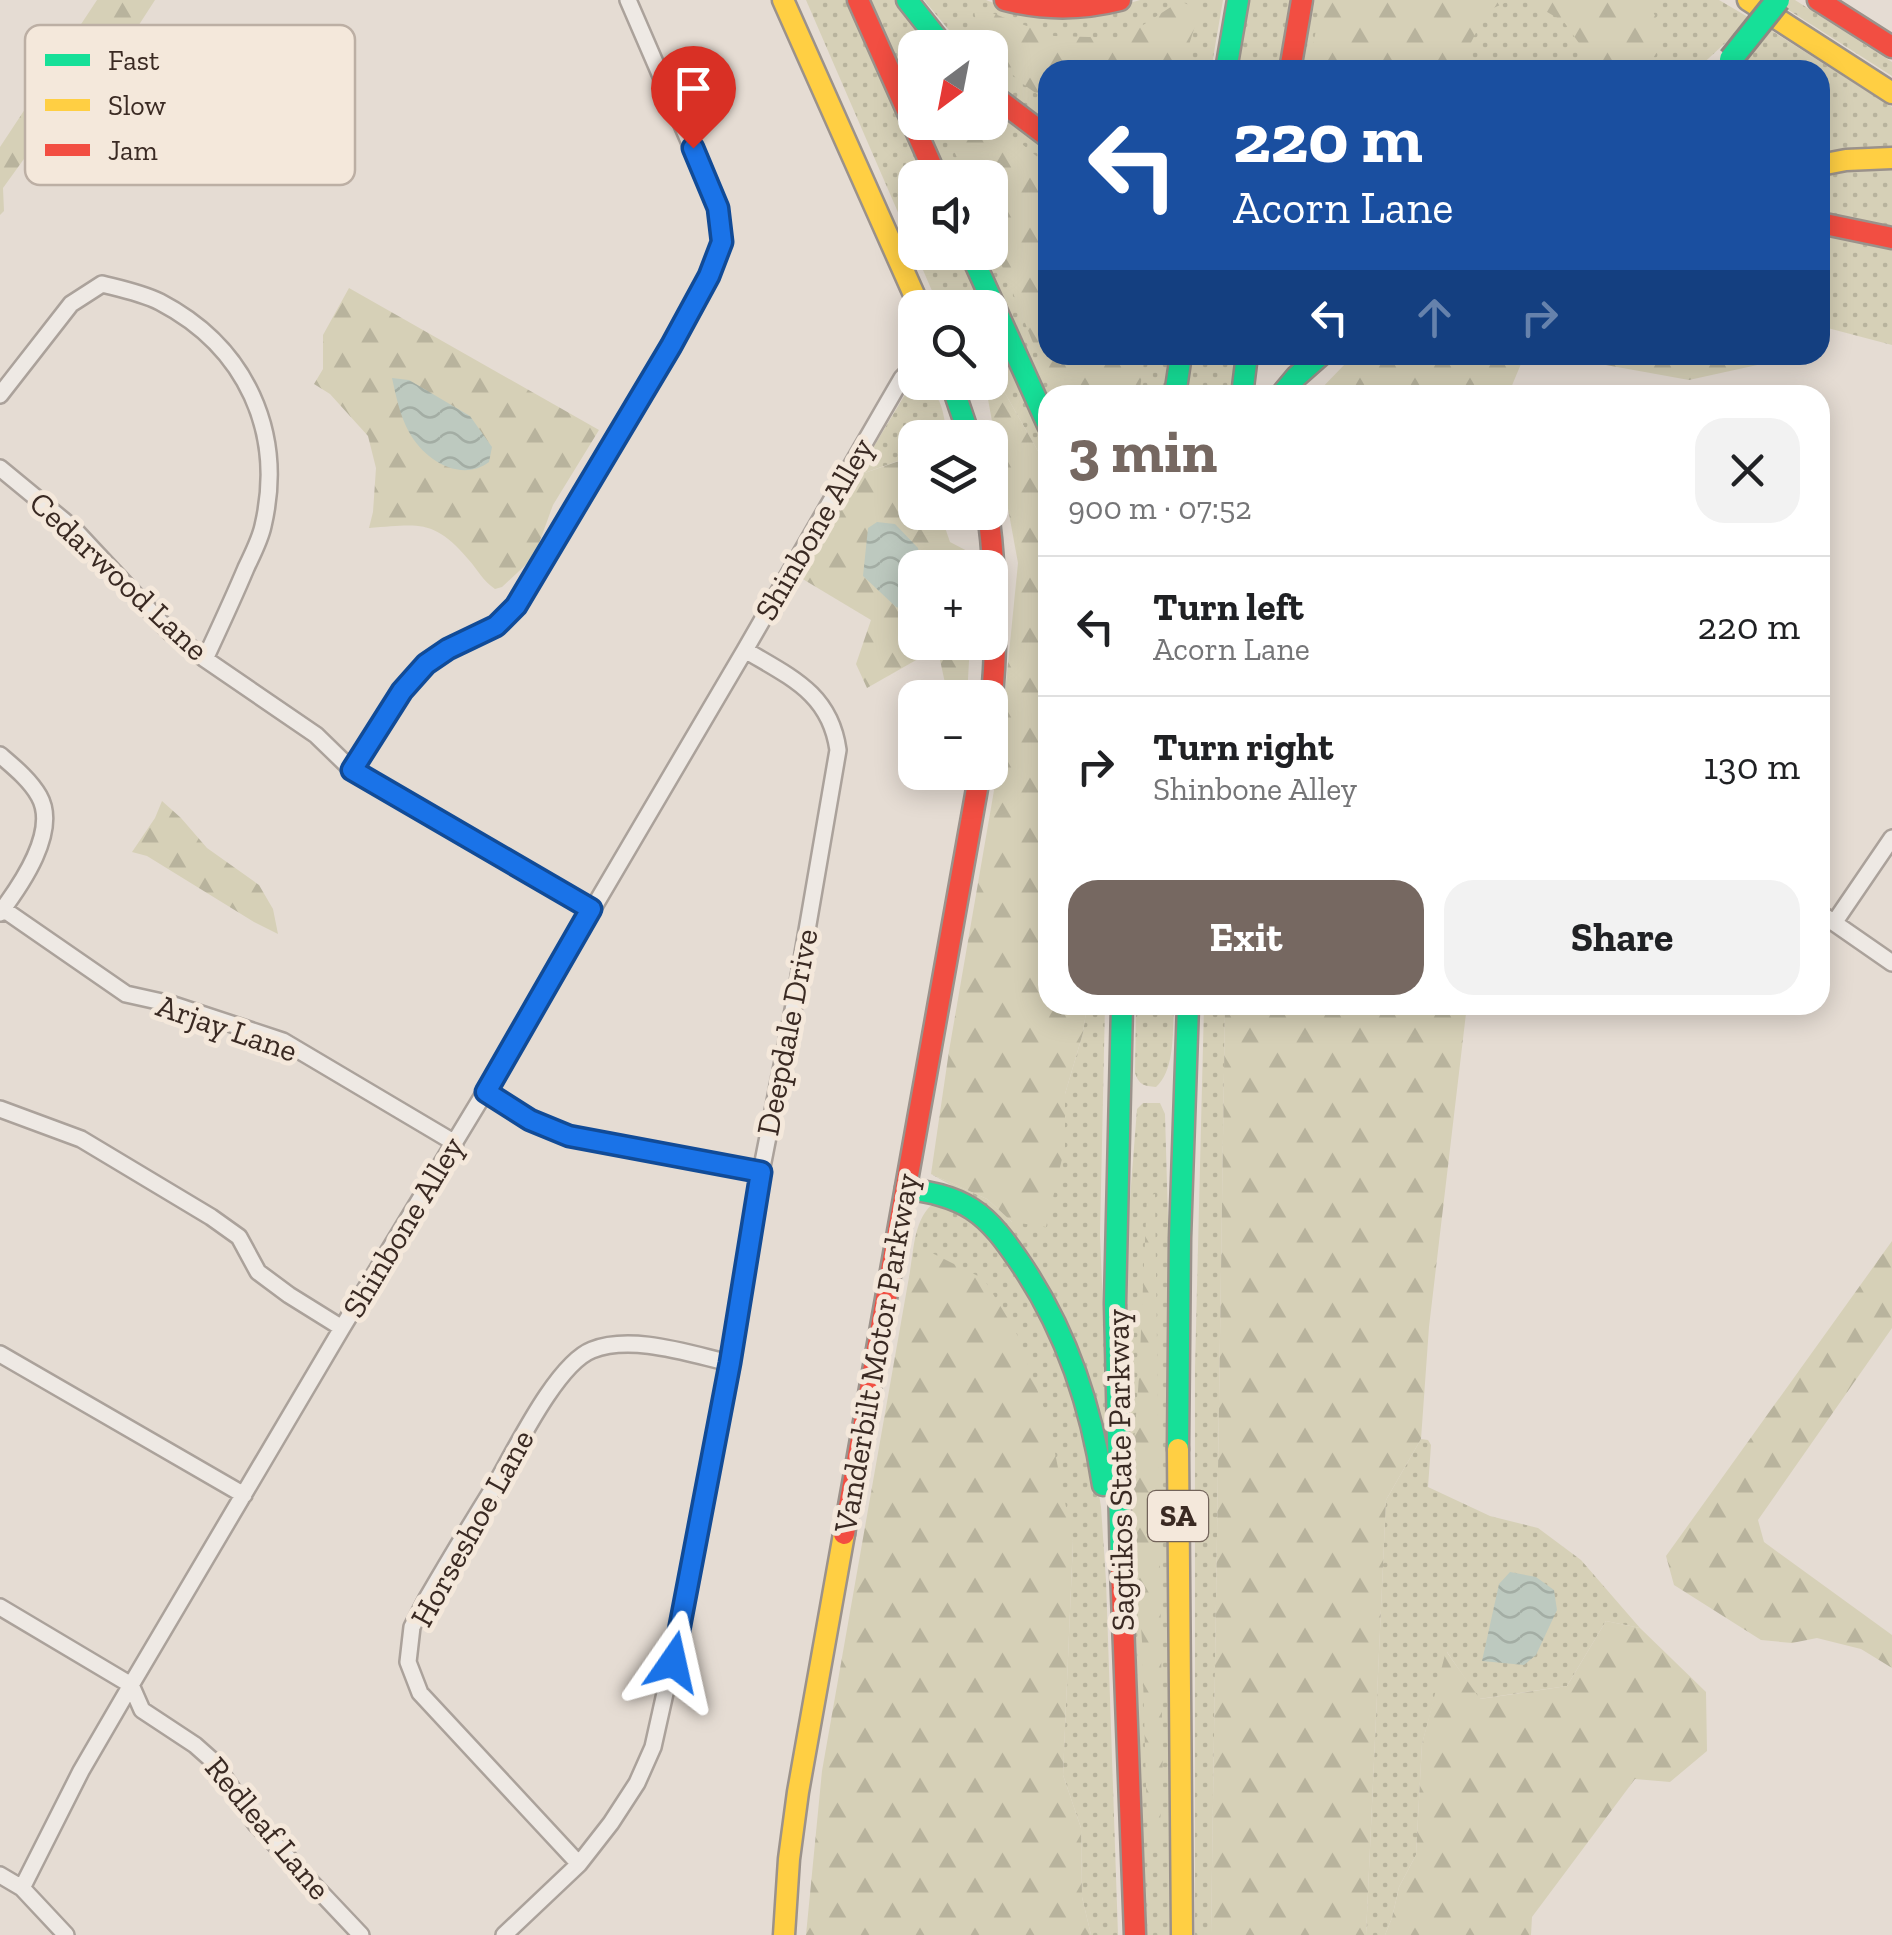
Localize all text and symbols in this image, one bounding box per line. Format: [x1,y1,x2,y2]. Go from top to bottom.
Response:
legend [25,25,355,185]
north arrow [898,30,1008,140]
map controls [898,30,1008,790]
text: Fast [108,44,160,77]
pin [651,46,736,149]
icon: arrive [666,61,721,116]
text: Slow [108,89,166,122]
text: 220 m [1233,96,1423,180]
icon: left [1068,100,1198,230]
text: Jam [108,134,158,167]
button: sound [898,160,1008,270]
text: Acorn Lane [1233,181,1454,235]
button: search [898,290,1008,400]
icon: left [1302,290,1357,345]
icon: ahead [1407,290,1462,345]
icon: right [1512,290,1567,345]
text: 3 min [1068,415,1217,487]
button: close [1695,418,1800,523]
button: layers [898,420,1008,530]
street label: Shinbone Alley [747,431,882,627]
street label: Cedarwood Lane [22,484,216,668]
text: 900 m · 07:52 [1068,489,1252,527]
button: + [898,550,1008,660]
text: Turn left [1153,584,1304,630]
icon: left [1068,599,1123,654]
text: 220 m [1698,603,1800,649]
text: Acorn Lane [1153,630,1310,668]
button: − [898,680,1008,790]
text: Turn right [1153,724,1333,770]
icon: right [1068,739,1123,794]
text: 130 m [1703,743,1800,789]
text: Shinbone Alley [1153,770,1357,808]
button: Exit [1068,880,1424,995]
button: Share [1444,880,1800,995]
street label: Deepdale Drive [748,926,826,1138]
street label: Arjay Lane [152,986,302,1070]
street label: Shinbone Alley [334,1129,472,1324]
street label: Vanderbilt Motor Parkway [826,1170,926,1536]
street label: Sagtikos State Parkway [1098,1308,1142,1632]
street label: Horseshoe Lane [402,1423,542,1633]
road number: SA [1148,1491,1208,1541]
position arrow [621,1610,725,1714]
street label: Redleaf Lane [197,1749,339,1907]

